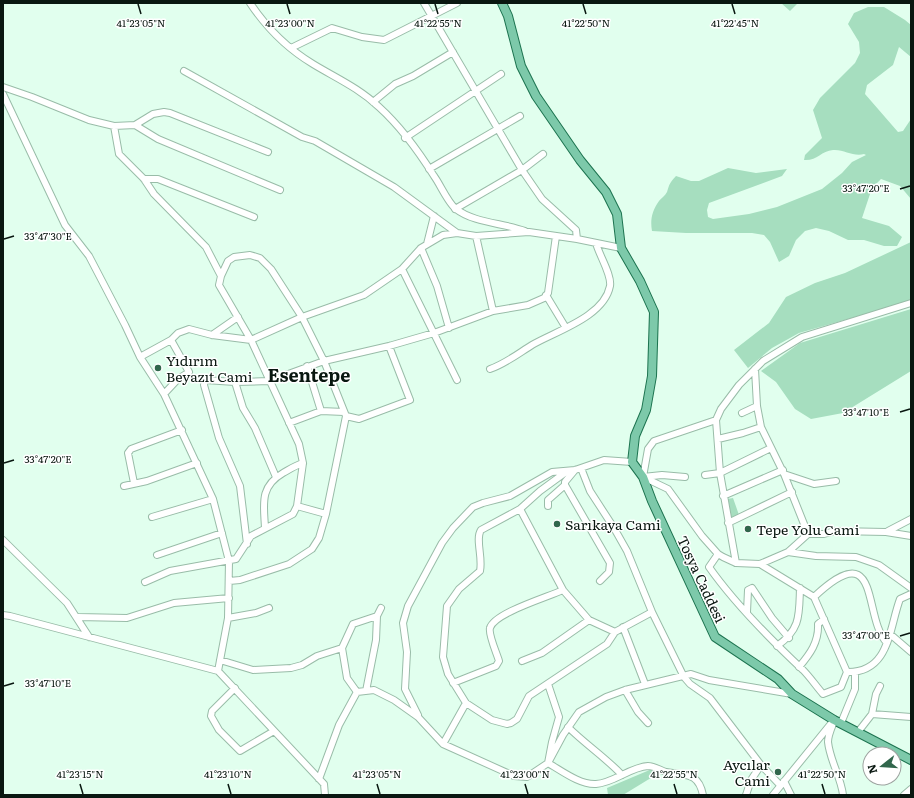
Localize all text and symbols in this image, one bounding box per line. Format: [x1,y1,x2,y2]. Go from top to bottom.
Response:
text: 41°23'05"N [117,15,165,30]
text: 41°23'00"N [265,15,315,30]
text: 41°22'55"N [414,15,462,30]
text: 41°22'50"N [562,15,610,30]
text: 41°22'45"N [711,15,759,30]
text: 33°47'20"E [842,180,890,195]
text: 33°47'30"E [24,228,72,243]
place label: Yıdırım Beyazıt Cami [166,350,253,386]
district label: Esentepe [268,361,350,388]
marker: Yıdırım Beyazıt Cami [153,363,163,373]
text: 33°47'10"E [843,404,889,419]
text: 33°47'20"E [24,451,72,466]
place label: Sarıkaya Cami [565,514,661,534]
marker: Sarıkaya Cami [552,519,562,529]
place label: Tepe Yolu Cami [756,519,860,539]
marker: Tepe Yolu Cami [743,524,753,534]
street label: Tosya Caddesi [673,532,731,626]
text: 33°47'00"E [842,627,890,642]
text: 33°47'10"E [25,675,71,690]
north arrow [862,746,902,786]
place label: Aycılar Cami [723,754,770,790]
text: N [862,762,880,776]
text: 41°23'15"N [56,766,104,781]
text: 41°23'10"N [204,766,252,781]
text: 41°23'05"N [353,766,401,781]
text: 41°23'00"N [500,766,550,781]
text: 41°22'55"N [650,766,698,781]
text: 41°22'50"N [798,766,846,781]
marker: Aycılar Cami [773,767,783,777]

